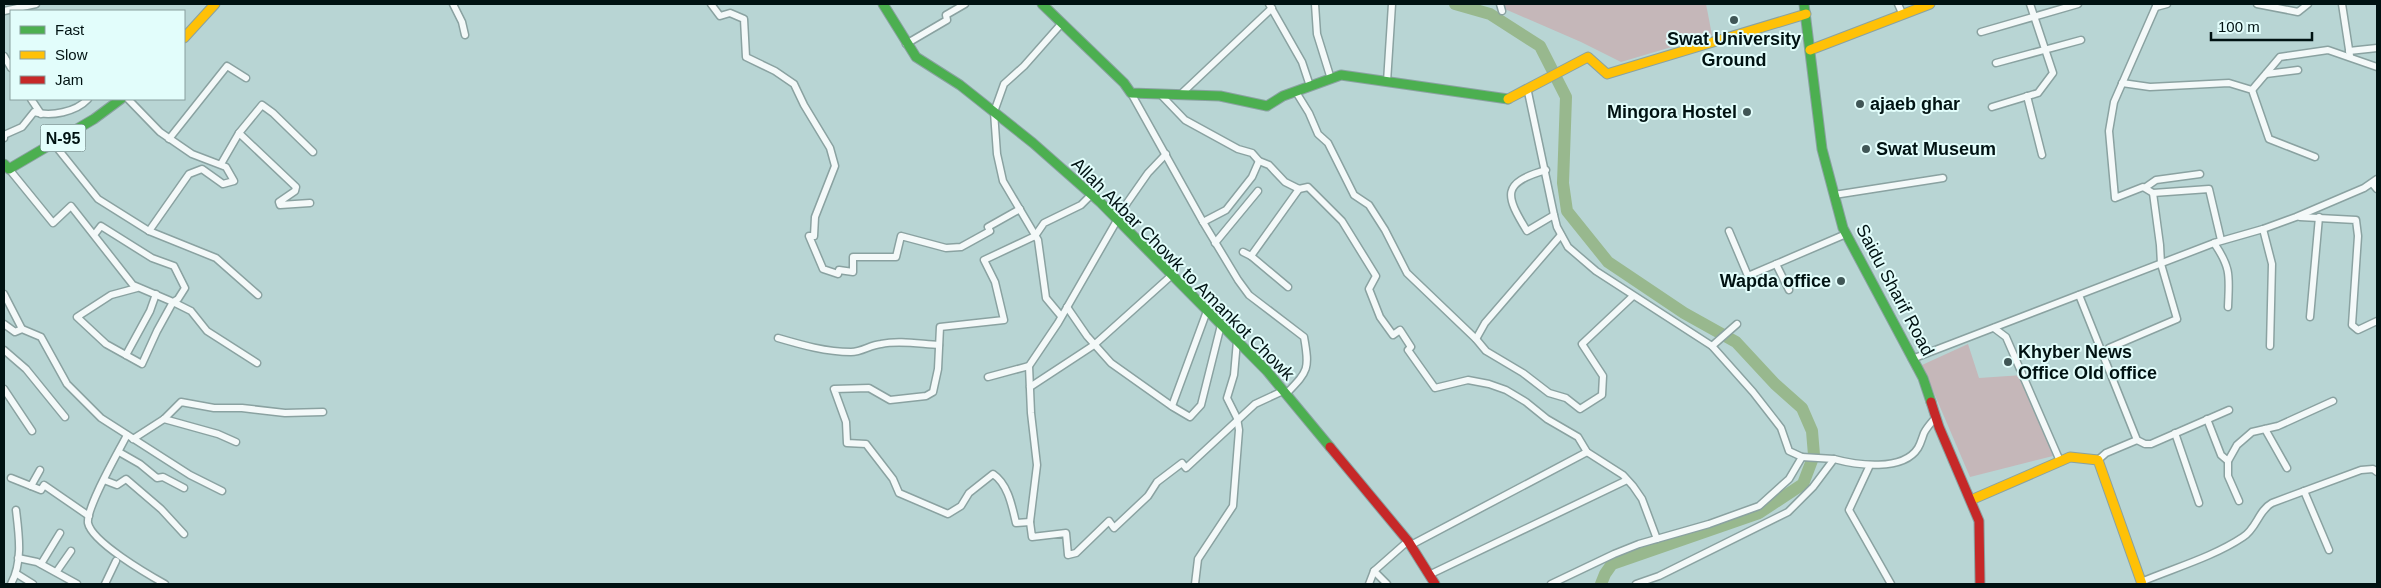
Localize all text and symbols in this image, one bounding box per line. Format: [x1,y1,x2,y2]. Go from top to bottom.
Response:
legend [10,10,185,100]
scale bar [2211,10,2312,42]
marker: Swat University Ground [1728,14,1740,26]
text: 100 m [2218,18,2260,35]
text: Fast [55,21,85,38]
place label: Swat University Ground [1667,29,1801,70]
text: Slow [55,46,88,63]
text: Jam [55,71,83,88]
place label: ajaeb ghar [1870,94,1960,114]
marker: ajaeb ghar [1854,98,1866,110]
place label: Mingora Hostel [1607,102,1737,122]
marker: Mingora Hostel [1741,106,1753,118]
road number: N-95 [40,125,86,152]
place label: Swat Museum [1876,139,1996,159]
marker: Swat Museum [1860,143,1872,155]
street label: Allah Akbar Chowk to Amankot Chowk [1068,154,1299,385]
street label: Saidu Sharif Road [1852,221,1938,359]
place label: Wapda office [1720,271,1831,291]
marker: Wapda office [1835,275,1847,287]
place label: Khyber News Office Old office [2018,342,2157,383]
marker: Khyber News Office Old office [2002,356,2014,368]

